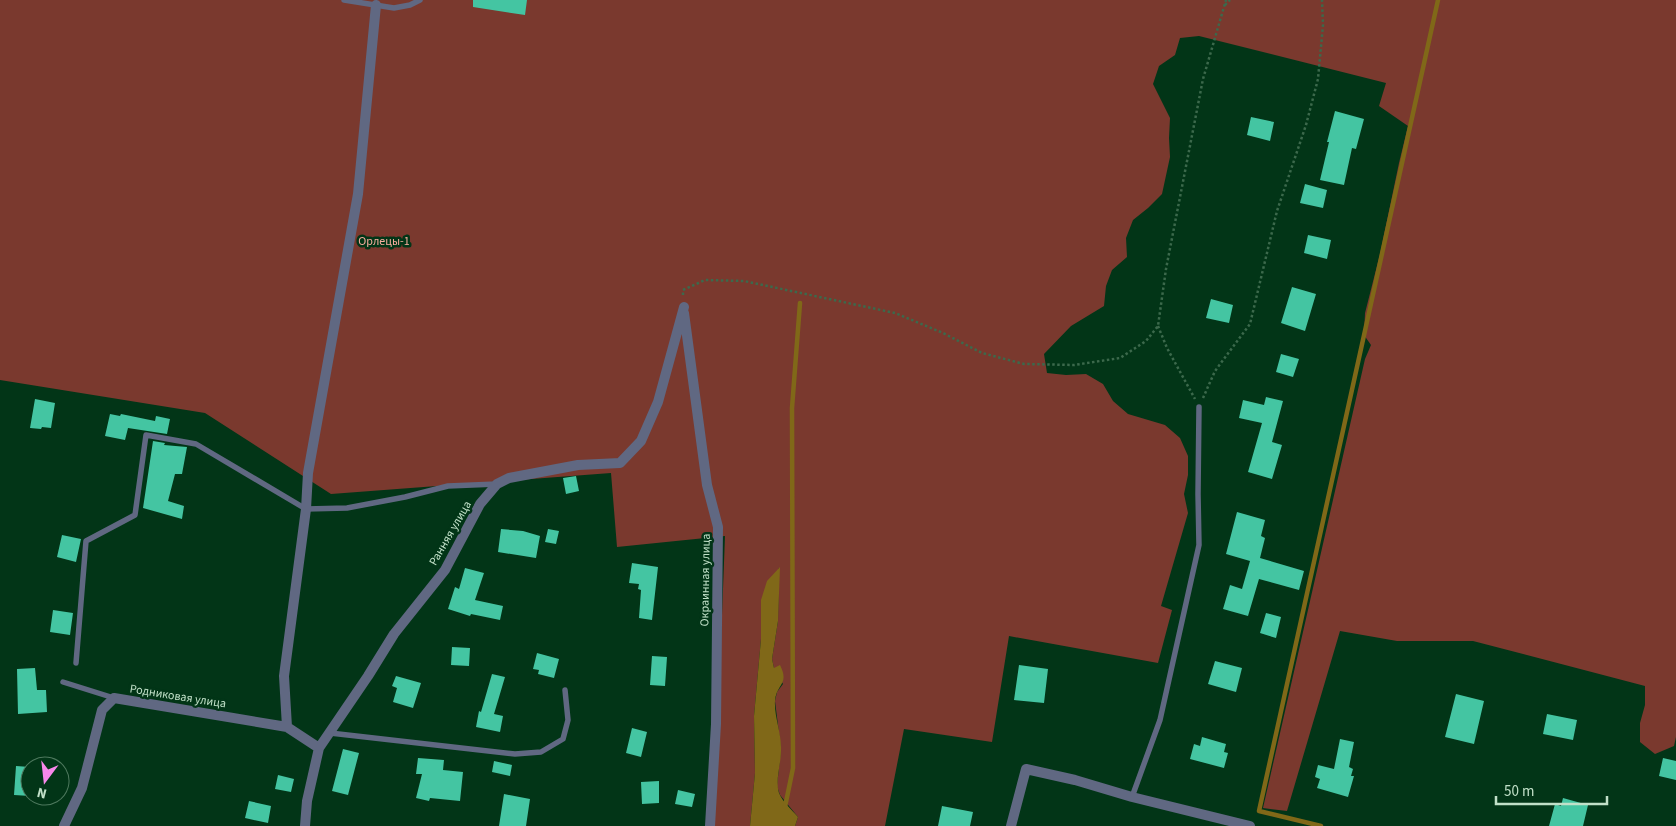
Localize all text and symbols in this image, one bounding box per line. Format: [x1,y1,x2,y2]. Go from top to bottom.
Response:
park label: Орлецы-1 [358,233,410,250]
street label: Ранняя улица [425,498,476,569]
street label: Окраинная улица [696,533,715,627]
street label: Родниковая улица [129,680,227,713]
north arrow [20,756,70,806]
scale bar [1496,774,1607,806]
text: 50 m [1504,781,1534,802]
text: N [35,782,49,803]

